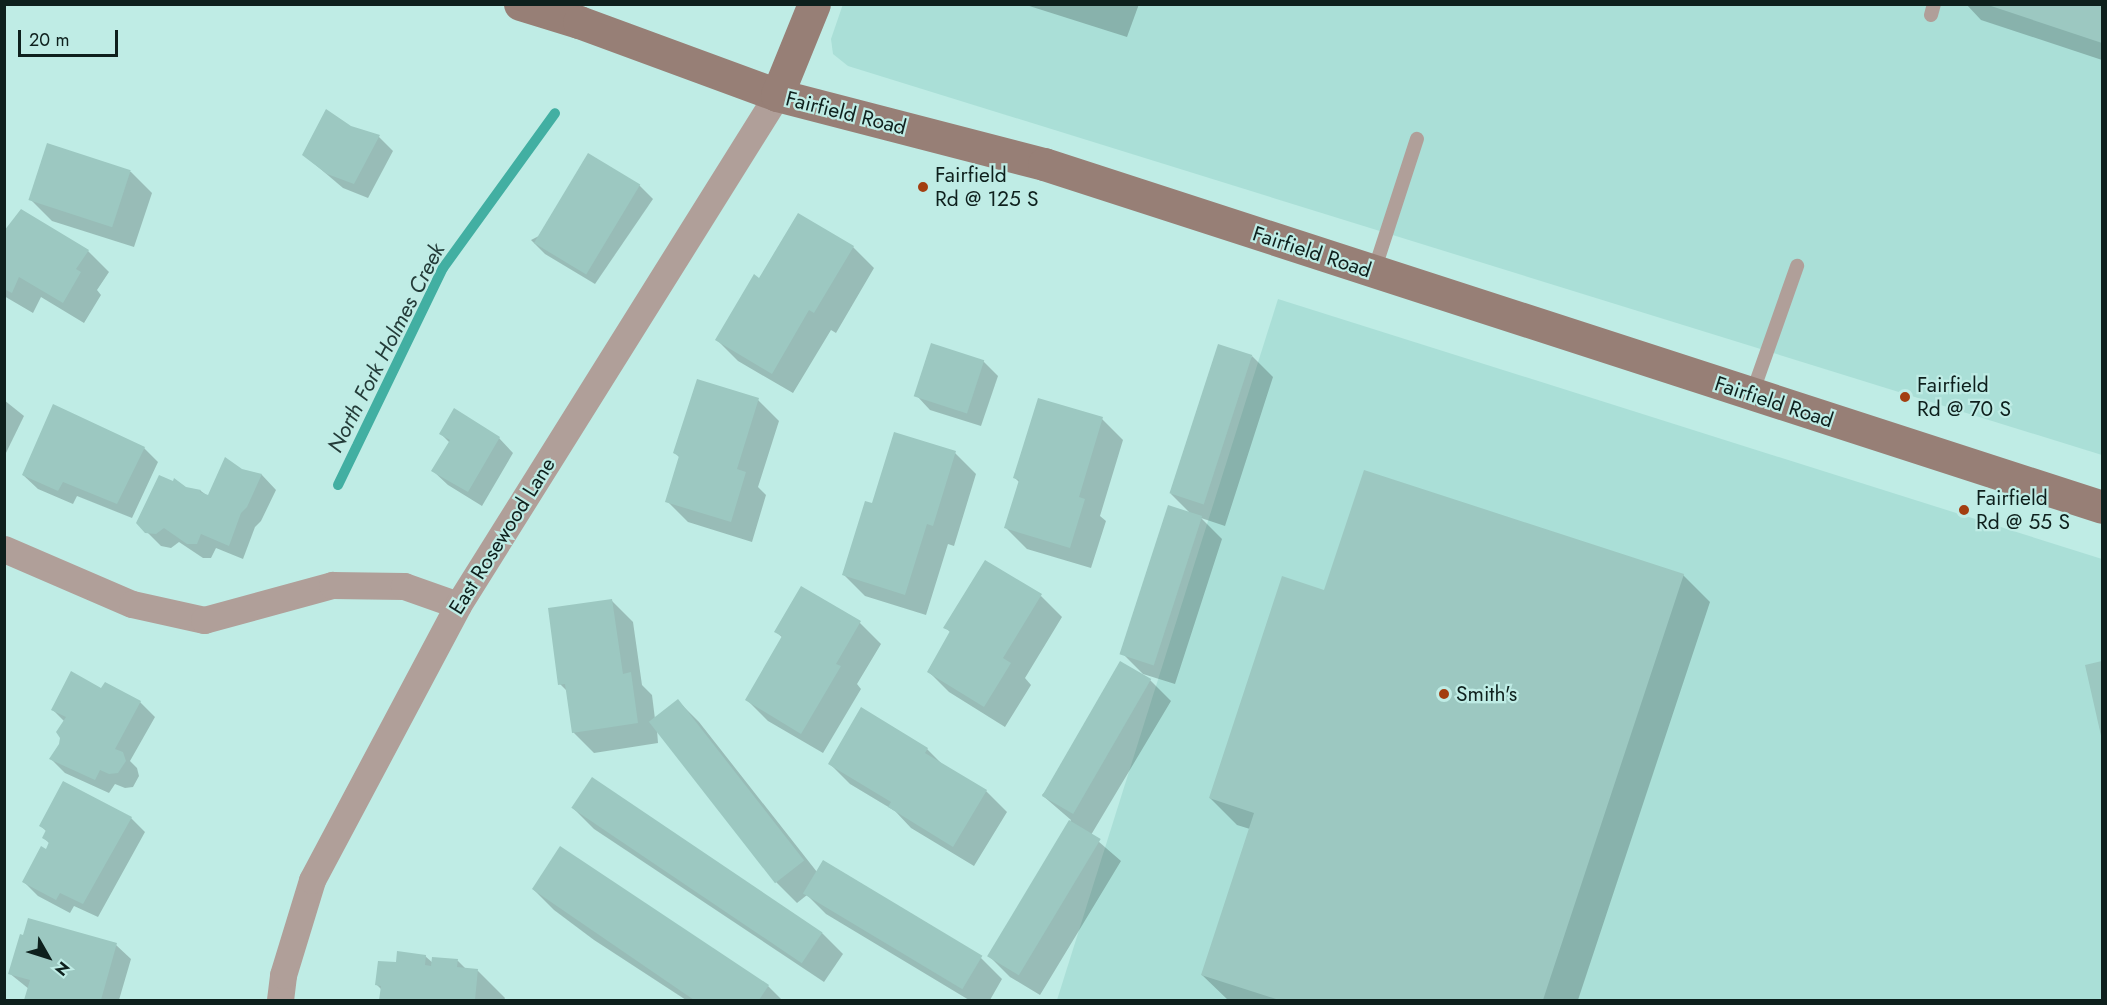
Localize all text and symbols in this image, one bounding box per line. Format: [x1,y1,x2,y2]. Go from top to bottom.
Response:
scale bar [21,18,122,56]
text: 20 m [29,27,69,53]
street label: Fairfield Road [783,86,909,140]
place label: Fairfield Rd @ 125 S [935,162,1039,212]
marker: Fairfield Rd @ 125 S [916,180,930,194]
street label: Fairfield Road [1249,221,1375,283]
water label: North Fork Holmes Creek [322,239,450,457]
street label: Fairfield Road [1711,371,1837,433]
place label: Fairfield Rd @ 70 S [1917,372,2011,422]
marker: Fairfield Rd @ 70 S [1898,390,1912,404]
street label: East Rosewood Lane [444,453,560,619]
place label: Fairfield Rd @ 55 S [1976,485,2070,535]
marker: Fairfield Rd @ 55 S [1957,503,1971,517]
place label: Smith's [1456,681,1517,707]
marker: Smith's [1437,687,1451,701]
north arrow [18,927,78,987]
text: N [49,956,75,981]

